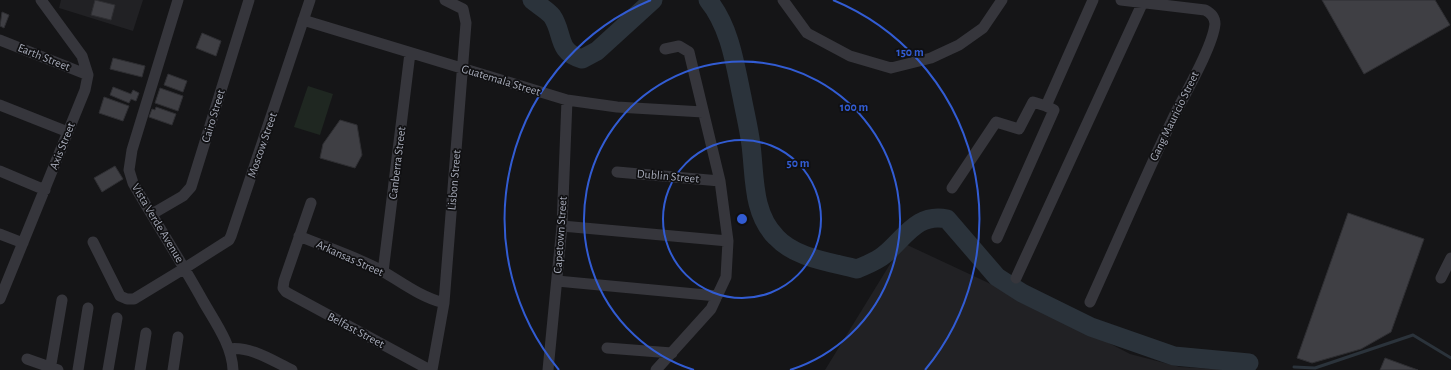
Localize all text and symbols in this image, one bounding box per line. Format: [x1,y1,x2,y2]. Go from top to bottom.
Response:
street label: Earth Street [16,41,72,73]
text: 150 m [896,46,924,58]
street label: Guatemala Street [460,62,542,98]
street label: Gang Mauricio Street [1147,69,1201,163]
street label: Cairo Street [199,88,227,144]
text: 100 m [840,101,868,113]
street label: Moscow Street [245,111,279,179]
street label: Axis Street [47,121,77,171]
street label: Canberra Street [387,126,407,200]
street label: Lisbon Street [445,149,463,211]
text: 50 m [787,157,810,169]
street label: Dublin Street [636,167,700,185]
street label: Vista Verde Avenue [130,181,186,265]
street label: Capetown Street [551,196,569,274]
centre of rings [735,212,749,226]
street label: Arkansas Street [315,238,386,278]
street label: Belfast Street [326,310,387,350]

